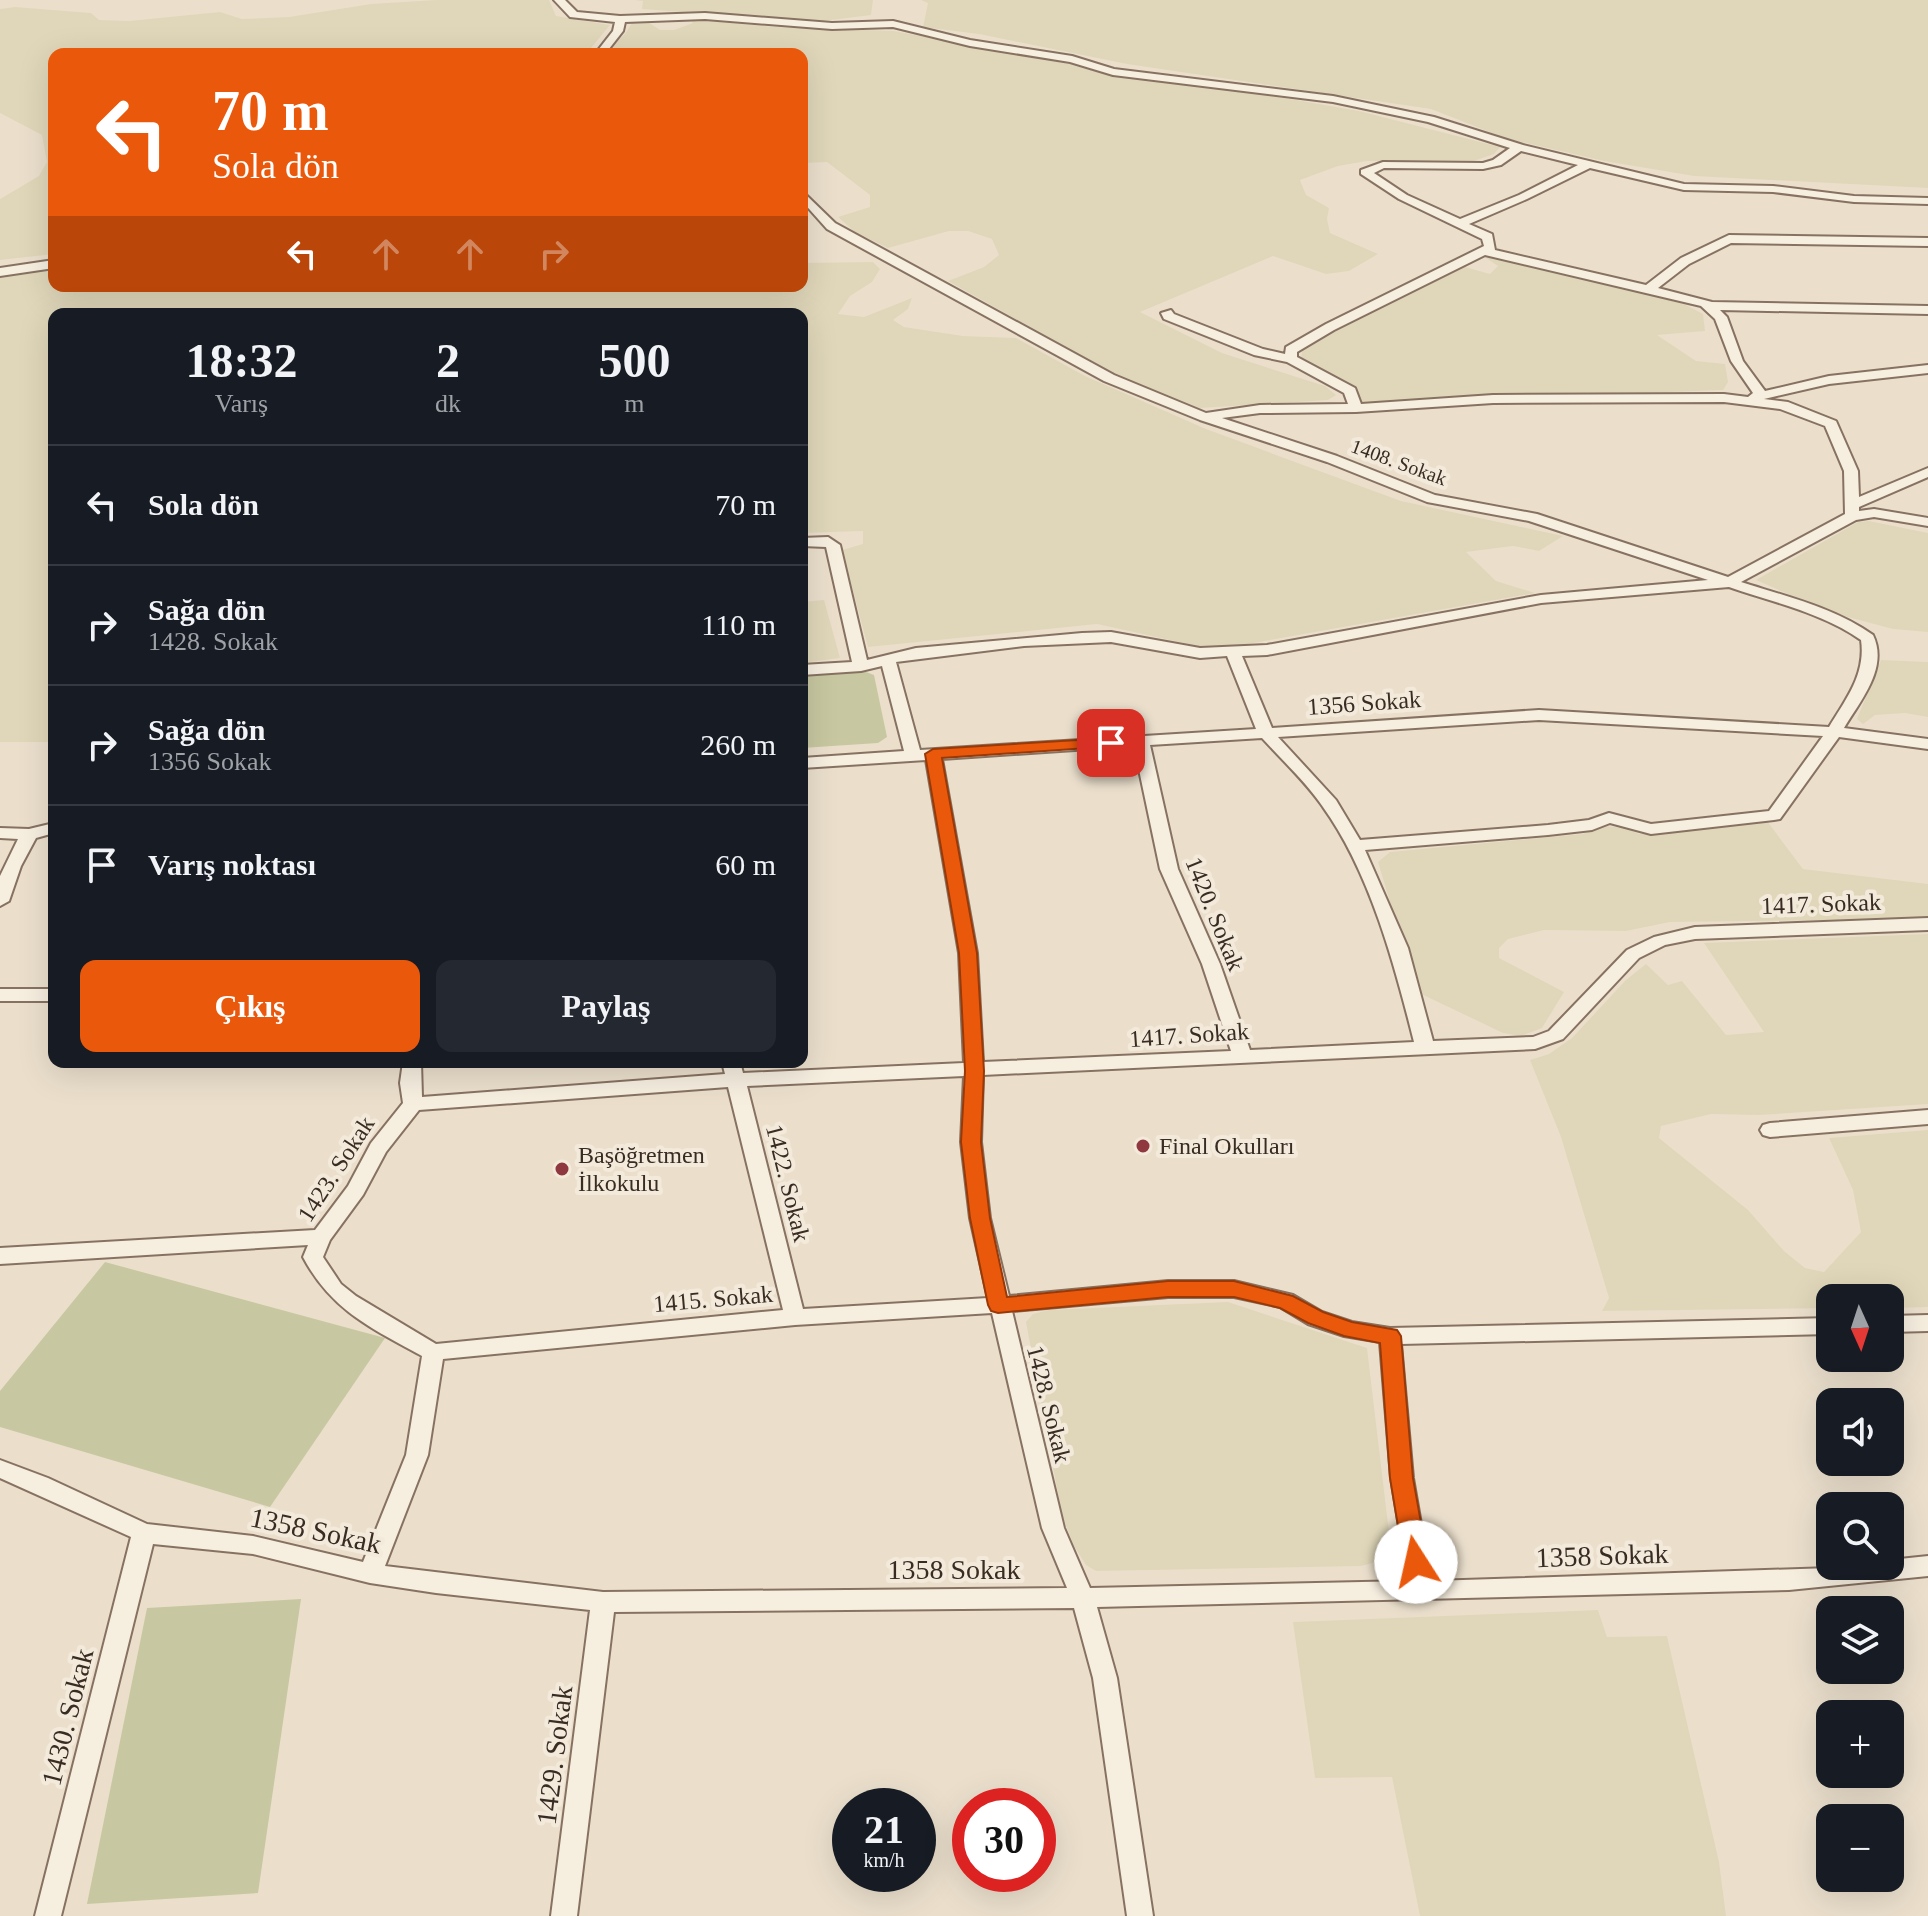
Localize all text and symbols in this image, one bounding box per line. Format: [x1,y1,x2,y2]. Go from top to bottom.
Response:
icon: left [80,80,184,184]
text: 70 m [212,80,329,142]
text: Sola dön [212,146,339,186]
icon: left [280,232,324,276]
icon: ahead [364,232,408,276]
icon: ahead [448,232,492,276]
icon: right [532,232,576,276]
text: 18:32 [186,334,297,387]
text: 2 [436,334,460,387]
text: 500 [598,334,670,387]
text: Varış [215,389,268,418]
text: dk [435,389,461,418]
text: m [624,389,645,418]
street label: 1408. Sokak [1348,435,1450,489]
icon: left [80,483,124,527]
text: Sola dön [148,488,259,521]
text: 70 m [715,488,776,521]
text: Sağa dön [148,593,266,626]
icon: right [80,603,124,647]
text: 110 m [701,608,776,641]
text: 1428. Sokak [148,627,278,656]
street label: 1356 Sokak [1306,686,1422,720]
pin [1077,709,1145,777]
text: Sağa dön [148,713,266,746]
icon: arrive [1089,721,1133,765]
icon: right [80,723,124,767]
text: 260 m [700,728,776,761]
text: 1356 Sokak [148,747,272,776]
icon: arrive [80,843,124,887]
text: Varış noktası [148,848,316,881]
text: 60 m [715,848,776,881]
street label: 1420. Sokak [1180,853,1250,975]
street label: 1417. Sokak [1761,889,1881,919]
button: Çıkış [80,960,420,1052]
button: Paylaş [436,960,776,1052]
street label: 1417. Sokak [1128,1018,1250,1052]
street label: 1423. Sokak [292,1112,380,1226]
street label: 1422. Sokak [761,1122,815,1244]
place label: Final Okulları [1159,1133,1295,1159]
marker: Final Okulları [1134,1137,1152,1155]
place label: Başöğretmen İlkokulu [578,1142,705,1196]
marker: Başöğretmen İlkokulu [553,1160,571,1178]
street label: 1415. Sokak [652,1281,774,1317]
north arrow [1816,1284,1904,1372]
map controls [1816,1284,1904,1892]
street label: 1428. Sokak [1022,1343,1076,1465]
button: sound [1816,1388,1904,1476]
button: search [1816,1492,1904,1580]
street label: 1358 Sokak [248,1502,384,1559]
position arrow [1374,1520,1458,1604]
street label: 1358 Sokak [1535,1538,1669,1573]
street label: 1358 Sokak [888,1554,1021,1585]
button: layers [1816,1596,1904,1684]
street label: 1430. Sokak [36,1645,99,1789]
street label: 1429. Sokak [531,1684,578,1826]
button: + [1816,1700,1904,1788]
speed limit sign: 30 [952,1788,1056,1892]
button: − [1816,1804,1904,1892]
text: 21 [864,1807,904,1852]
text: km/h [863,1849,905,1871]

